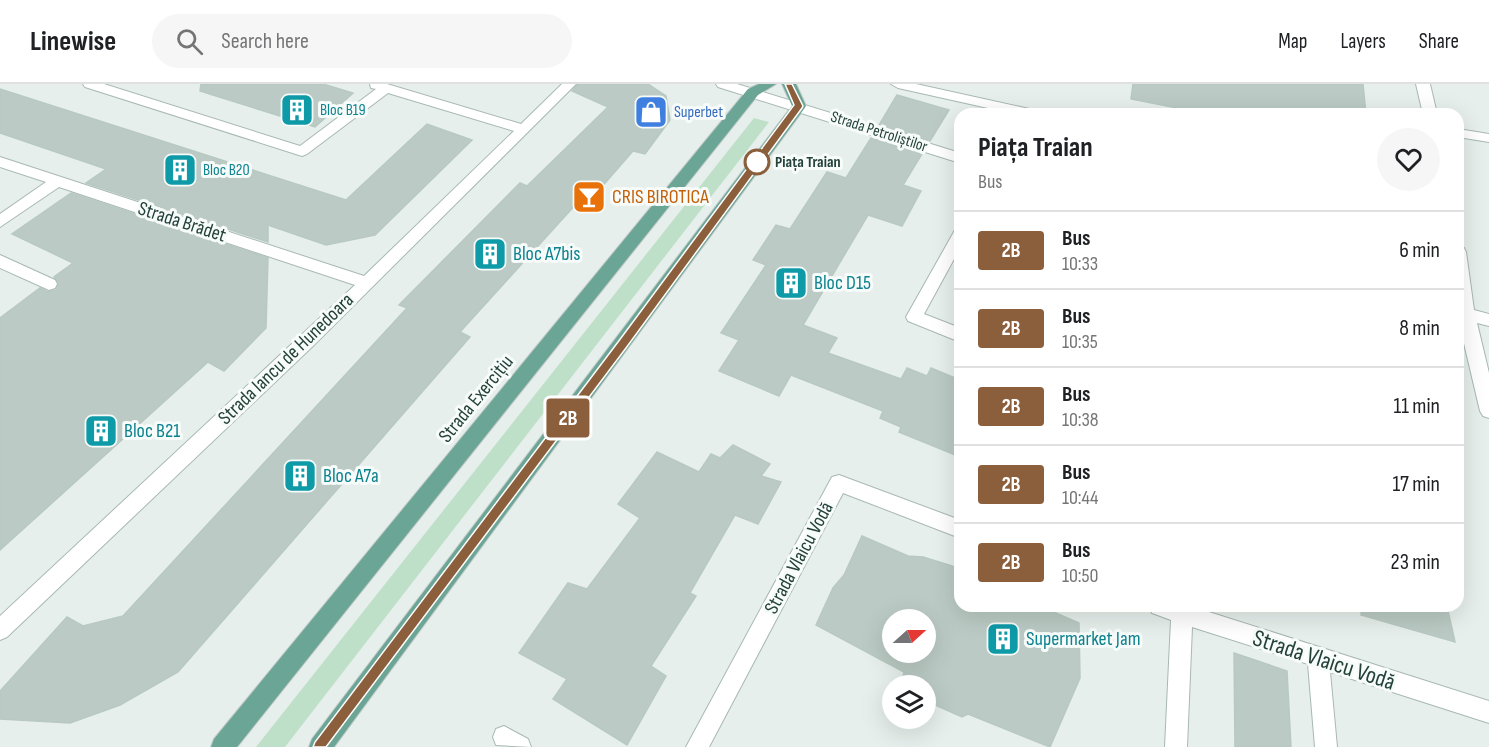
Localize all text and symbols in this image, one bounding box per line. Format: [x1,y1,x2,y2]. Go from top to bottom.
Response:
search box [152,14,572,68]
text: Linewise [30,25,116,58]
icon: search [173,25,206,58]
text: Search here [221,28,309,55]
text: Map [1278,29,1307,54]
text: Layers [1340,29,1386,54]
text: Share [1419,29,1459,54]
building icon: Bloc B19 [279,92,315,128]
shop icon: Superbet [633,94,669,130]
place label: Bloc B19 [320,101,366,120]
place label: Superbet [674,103,723,122]
street label: Strada Petroliștilor [828,107,930,157]
button: heart [1377,128,1440,191]
text: Piața Traian [978,131,1093,164]
marker: Piața Traian [744,149,770,175]
building icon: Bloc B20 [162,152,198,188]
place label: Piața Traian [775,153,841,172]
place label: Bloc B20 [203,161,250,180]
text: Bus [978,170,1002,194]
bar icon: CRIS BIROTICA [571,179,607,215]
place label: CRIS BIROTICA [612,185,709,209]
street label: Strada Brădet [135,196,229,248]
text: Bus [1062,225,1091,252]
building icon: Bloc A7bis [472,236,508,272]
text: 6 min [1399,237,1440,264]
text: 2B [1001,238,1021,263]
place label: Bloc A7bis [513,242,581,266]
text: 10:33 [1062,252,1098,276]
building icon: Bloc D15 [773,265,809,301]
place label: Bloc D15 [814,271,871,295]
street label: Strada Iancu de Hunedoara [213,288,359,430]
text: Bus [1062,303,1091,330]
text: 8 min [1399,315,1440,342]
text: 2B [1001,316,1021,341]
text: 10:35 [1062,330,1098,354]
street label: Strada Exercițiu [433,350,519,448]
text: Bus [1062,381,1091,408]
text: 11 min [1393,393,1440,420]
text: 2B [1001,394,1021,419]
line badge: 2B [541,398,595,438]
text: 2B [558,406,578,431]
text: 10:38 [1062,408,1099,432]
building icon: Bloc B21 [83,413,119,449]
place label: Bloc B21 [124,419,180,443]
building icon: Bloc A7a [282,458,318,494]
text: Bus [1062,459,1091,486]
place label: Bloc A7a [323,464,379,488]
text: 17 min [1392,471,1440,498]
text: 2B [1001,472,1021,497]
text: 10:44 [1062,486,1098,510]
street label: Strada Vlaicu Vodă [759,498,839,618]
text: Bus [1062,537,1091,564]
text: 23 min [1391,549,1440,576]
text: 2B [1001,550,1021,575]
text: 10:50 [1062,564,1098,588]
north arrow [882,609,936,663]
map controls [882,609,936,729]
building icon: Supermarket Jam [985,621,1021,657]
street label: Strada Vlaicu Vodă [1249,623,1399,697]
place label: Supermarket Jam [1026,627,1140,651]
button: layers [882,675,936,729]

